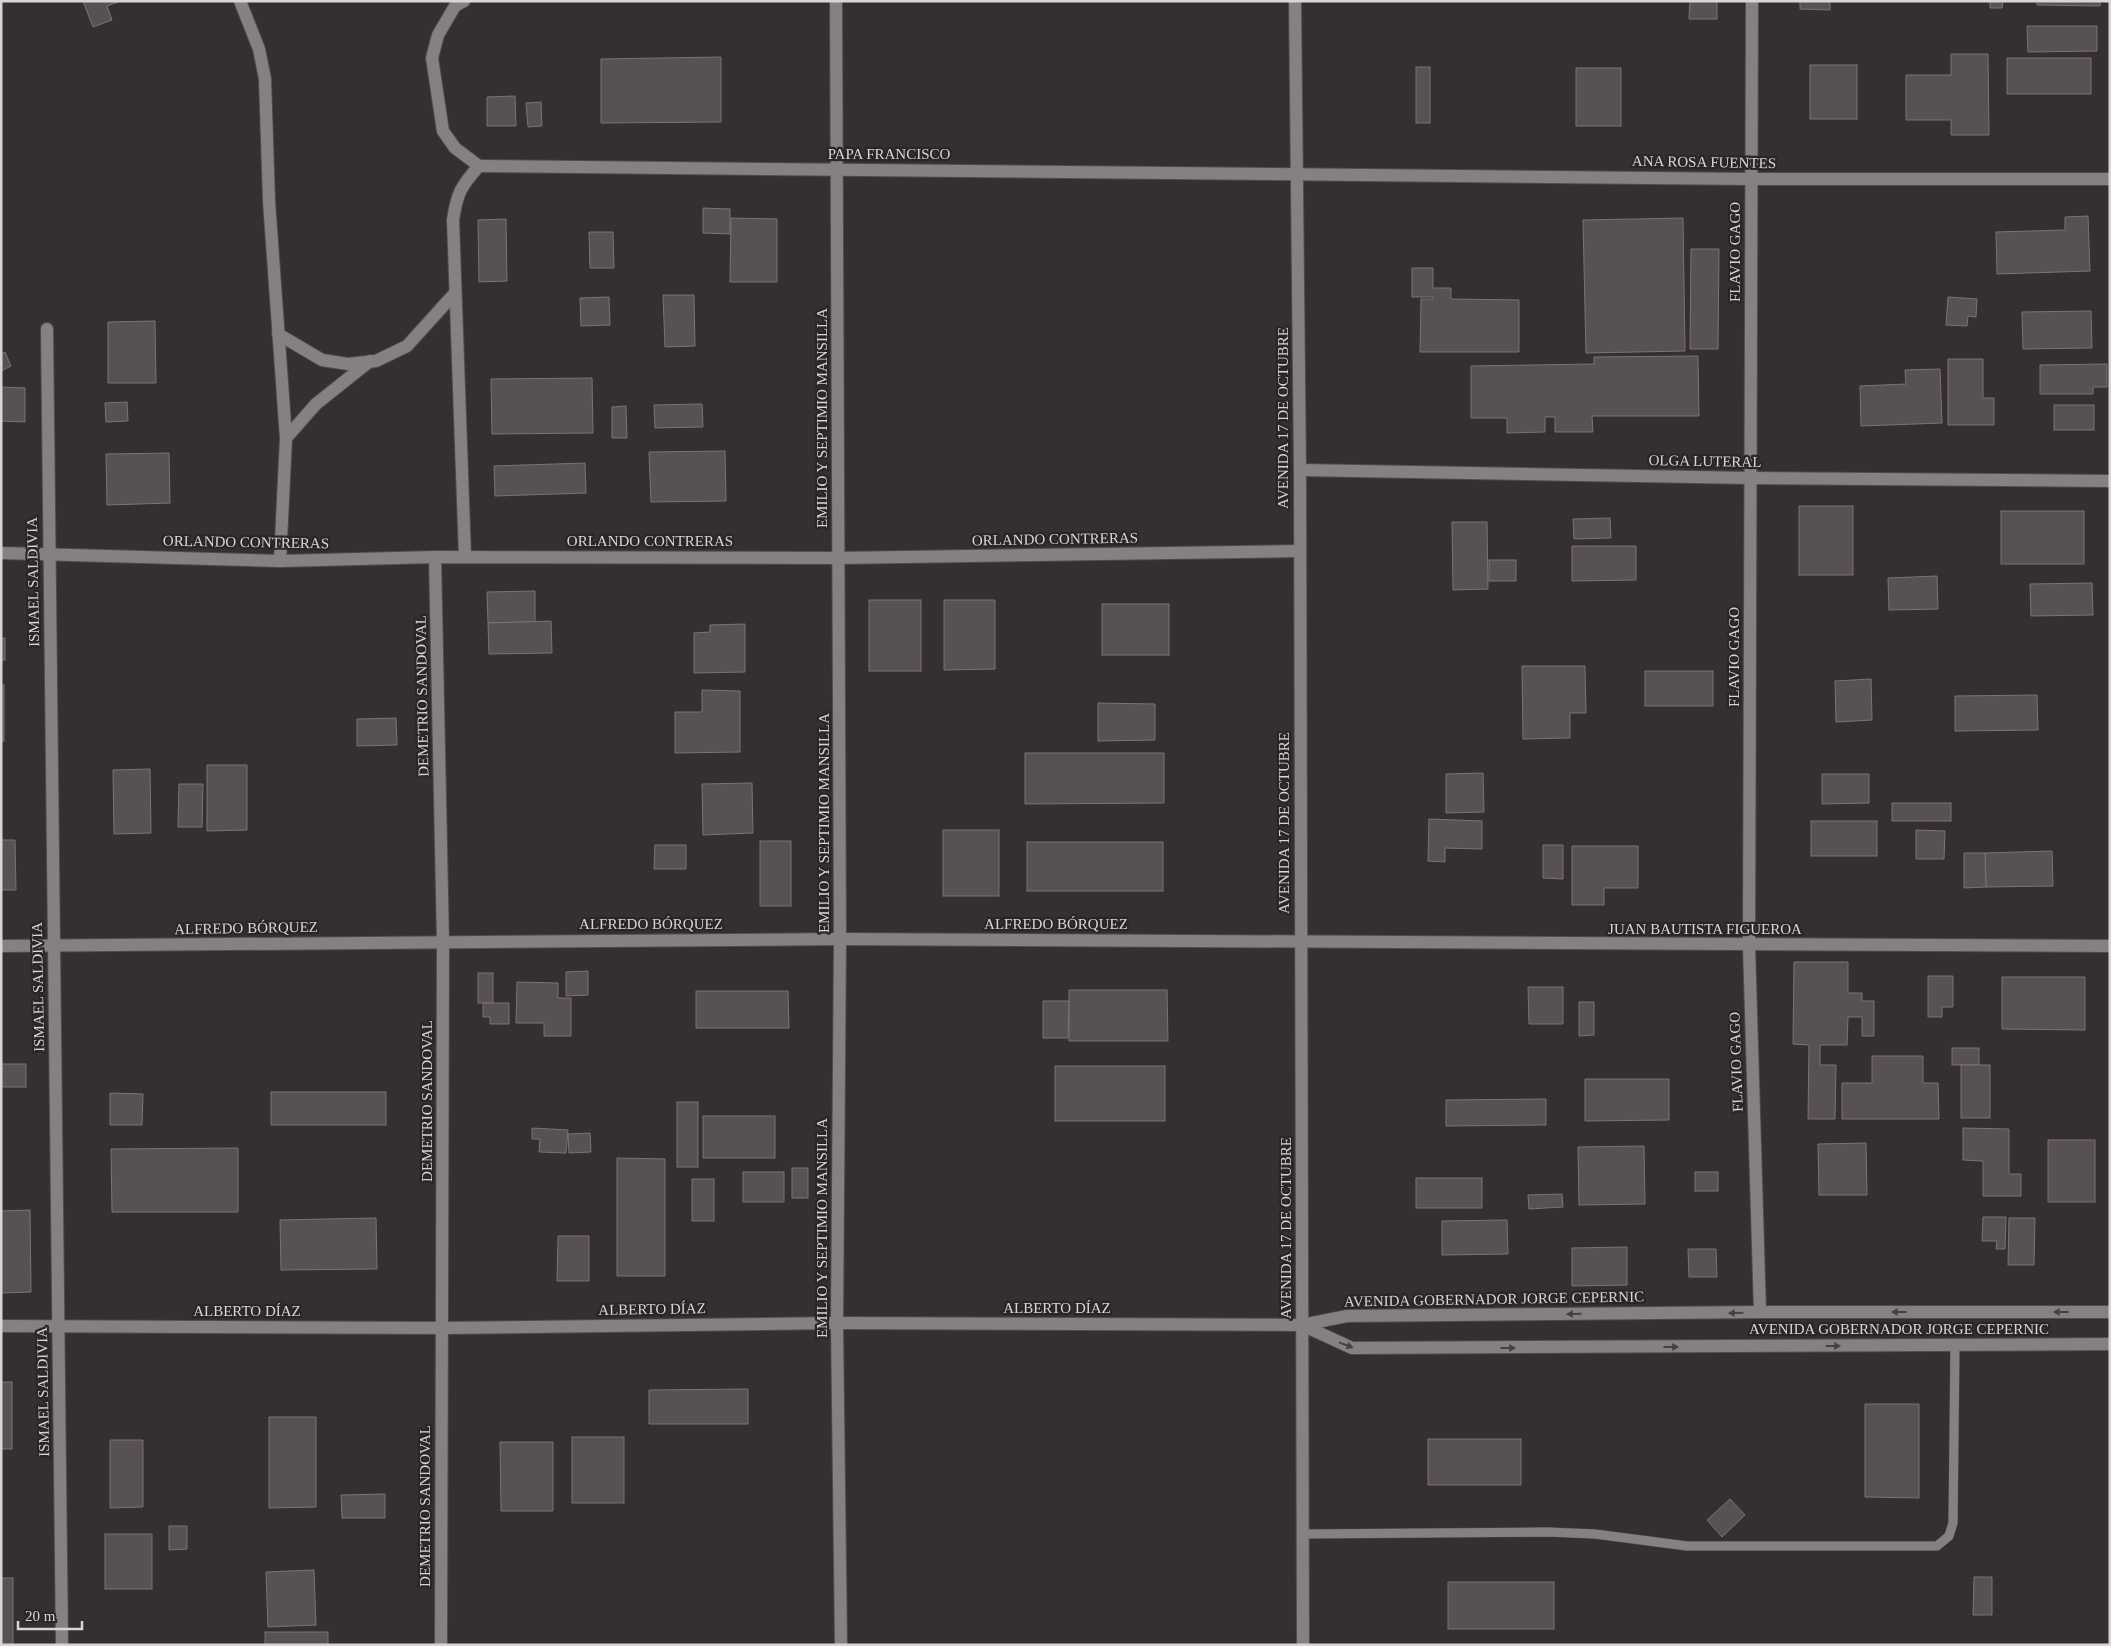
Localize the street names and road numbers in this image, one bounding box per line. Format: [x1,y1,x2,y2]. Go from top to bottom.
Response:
street label: PAPA FRANCISCO [828,146,951,162]
street label: ANA ROSA FUENTES [1632,153,1776,171]
street label: FLAVIO GAGO [1727,202,1743,302]
street label: EMILIO Y SEPTIMIO MANSILLA [814,308,830,528]
street label: AVENIDA 17 DE OCTUBRE [1275,327,1291,509]
street label: OLGA LUTERAL [1648,452,1762,470]
street label: ISMAEL SALDIVIA [24,517,42,647]
street label: ORLANDO CONTRERAS [972,530,1138,548]
street label: ORLANDO CONTRERAS [163,533,329,551]
street label: ORLANDO CONTRERAS [567,533,733,549]
street label: FLAVIO GAGO [1726,607,1742,707]
street label: DEMETRIO SANDOVAL [413,615,431,777]
street label: EMILIO Y SEPTIMIO MANSILLA [816,713,832,933]
street label: AVENIDA 17 DE OCTUBRE [1276,732,1292,914]
street label: ALFREDO BÓRQUEZ [579,916,723,932]
street label: ALFREDO BÓRQUEZ [984,916,1128,932]
street label: ALFREDO BÓRQUEZ [174,919,318,937]
street label: JUAN BAUTISTA FIGUEROA [1608,921,1802,937]
street label: ISMAEL SALDIVIA [29,922,47,1052]
street label: FLAVIO GAGO [1726,1012,1746,1112]
street label: DEMETRIO SANDOVAL [419,1020,435,1182]
street label: EMILIO Y SEPTIMIO MANSILLA [814,1118,830,1338]
street label: AVENIDA 17 DE OCTUBRE [1278,1137,1294,1319]
street label: AVENIDA GOBERNADOR JORGE CEPERNIC [1344,1288,1644,1310]
street label: ALBERTO DÍAZ [598,1300,706,1318]
street label: ALBERTO DÍAZ [1003,1300,1111,1316]
street label: ALBERTO DÍAZ [193,1303,301,1319]
street label: AVENIDA GOBERNADOR JORGE CEPERNIC [1749,1321,2049,1337]
street label: ISMAEL SALDIVIA [34,1327,52,1457]
street label: DEMETRIO SANDOVAL [417,1425,433,1587]

